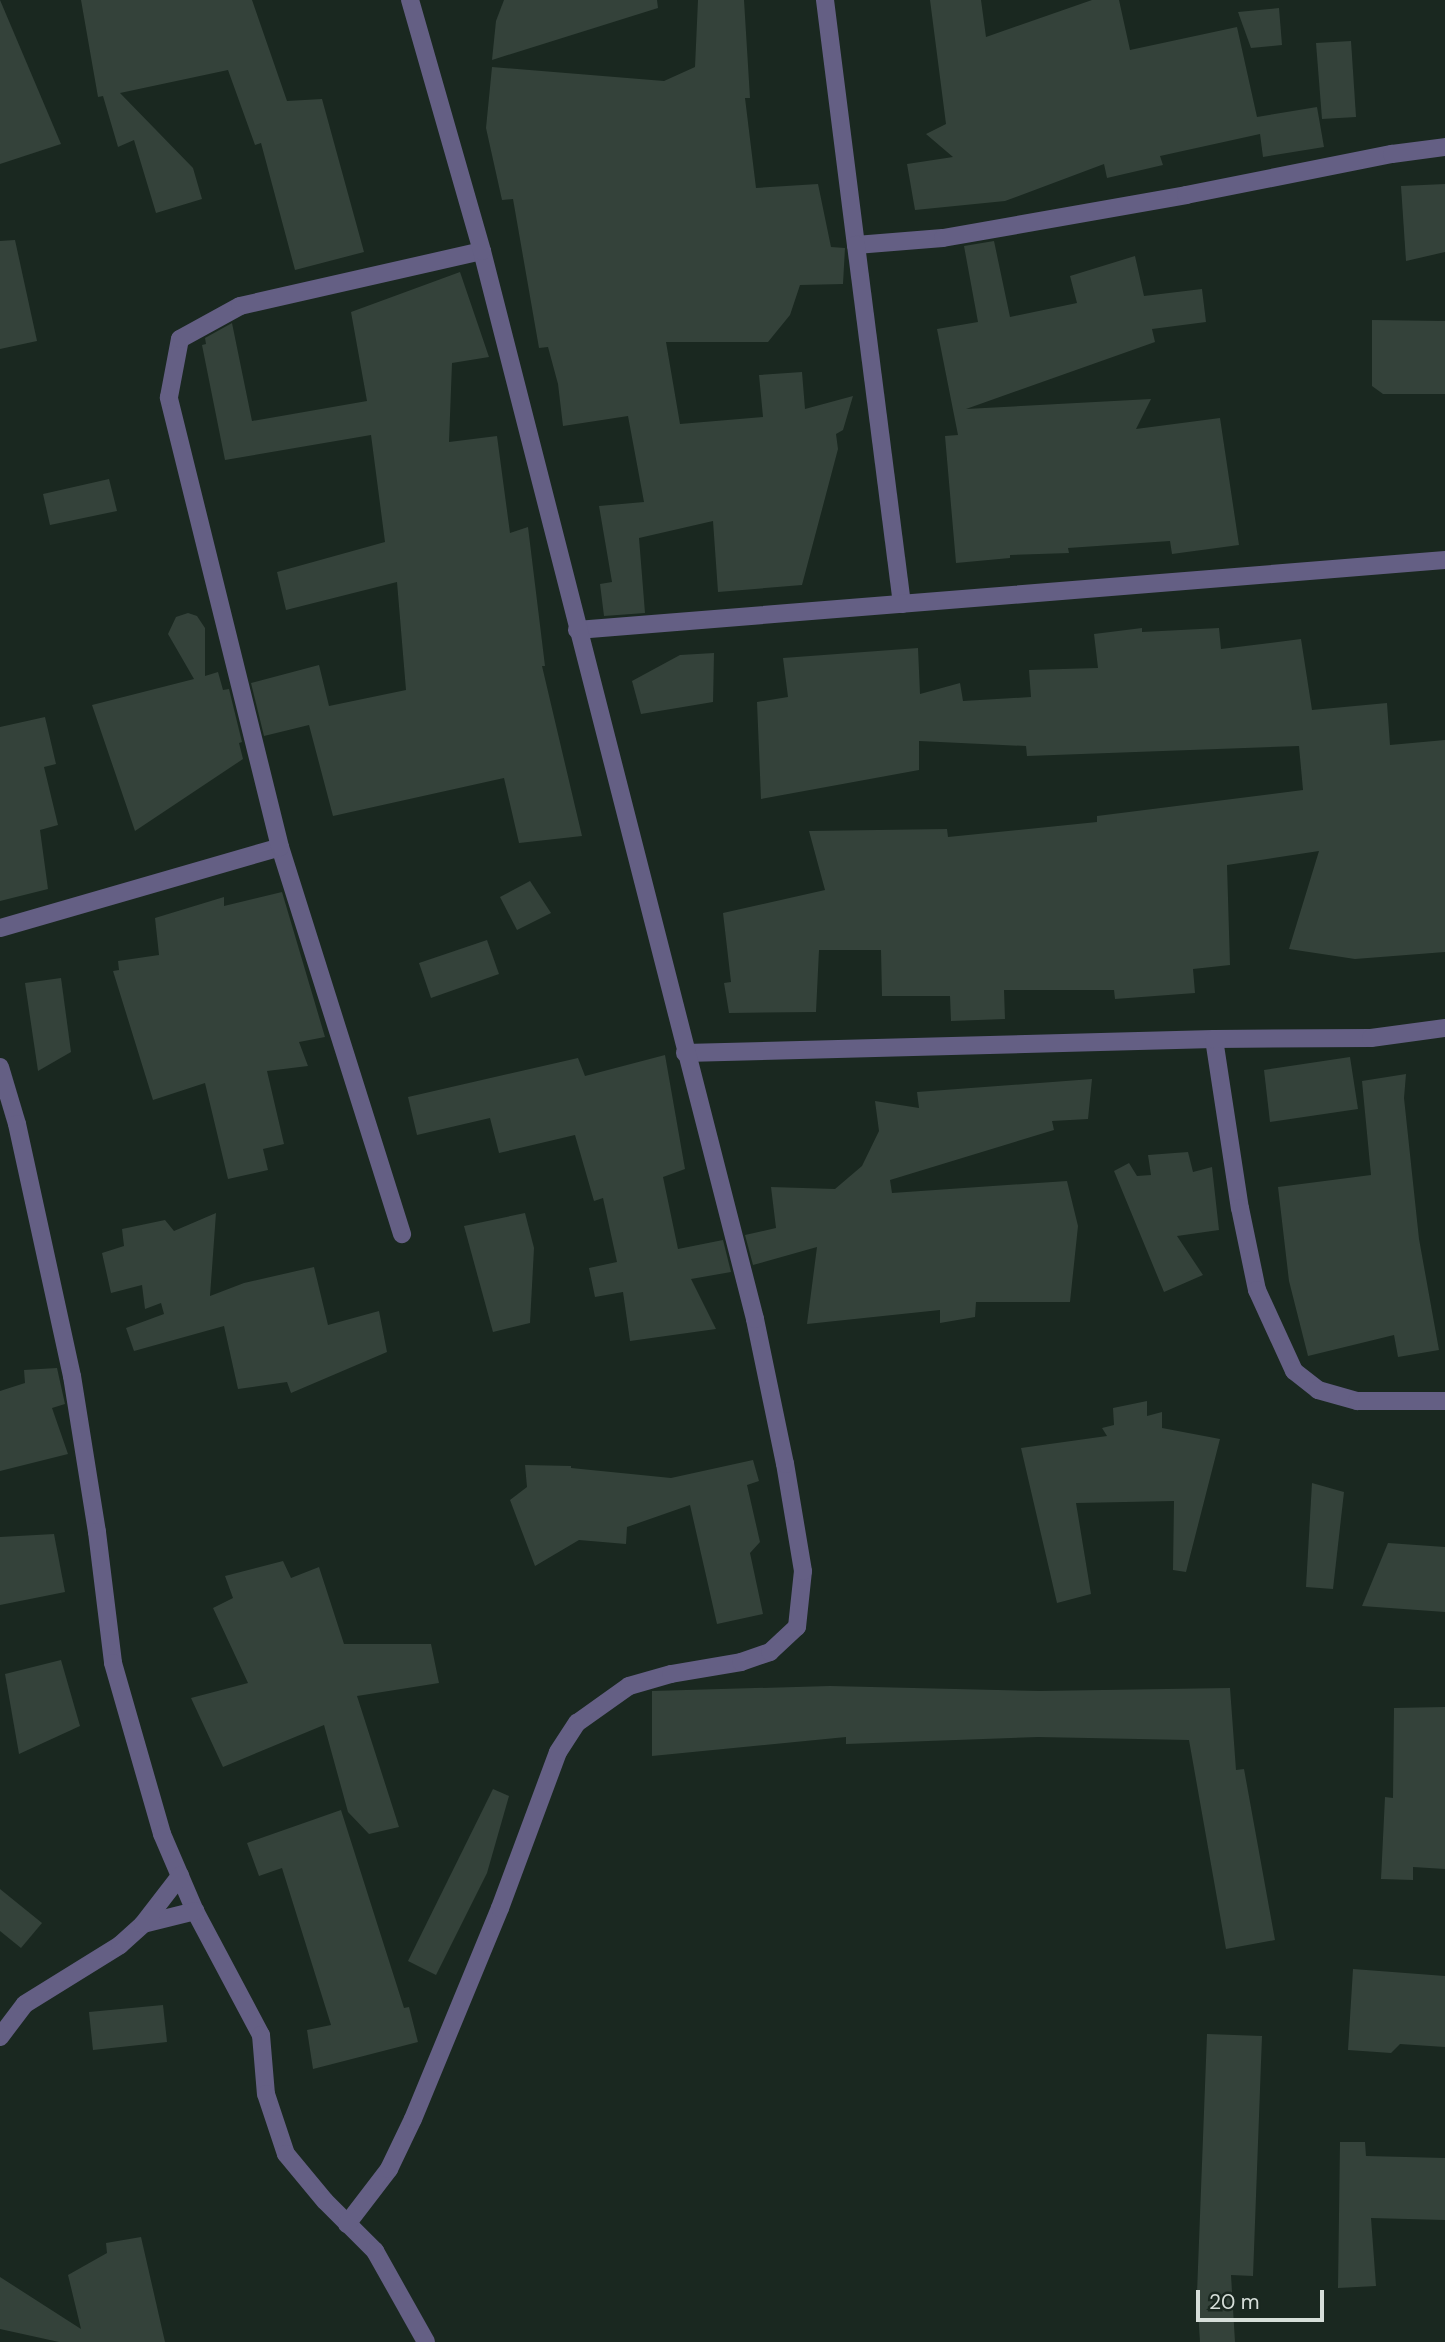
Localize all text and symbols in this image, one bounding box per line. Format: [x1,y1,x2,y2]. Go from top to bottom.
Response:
scale bar [1200,2276,1328,2320]
text: 20 m [1209,2288,1260,2316]

